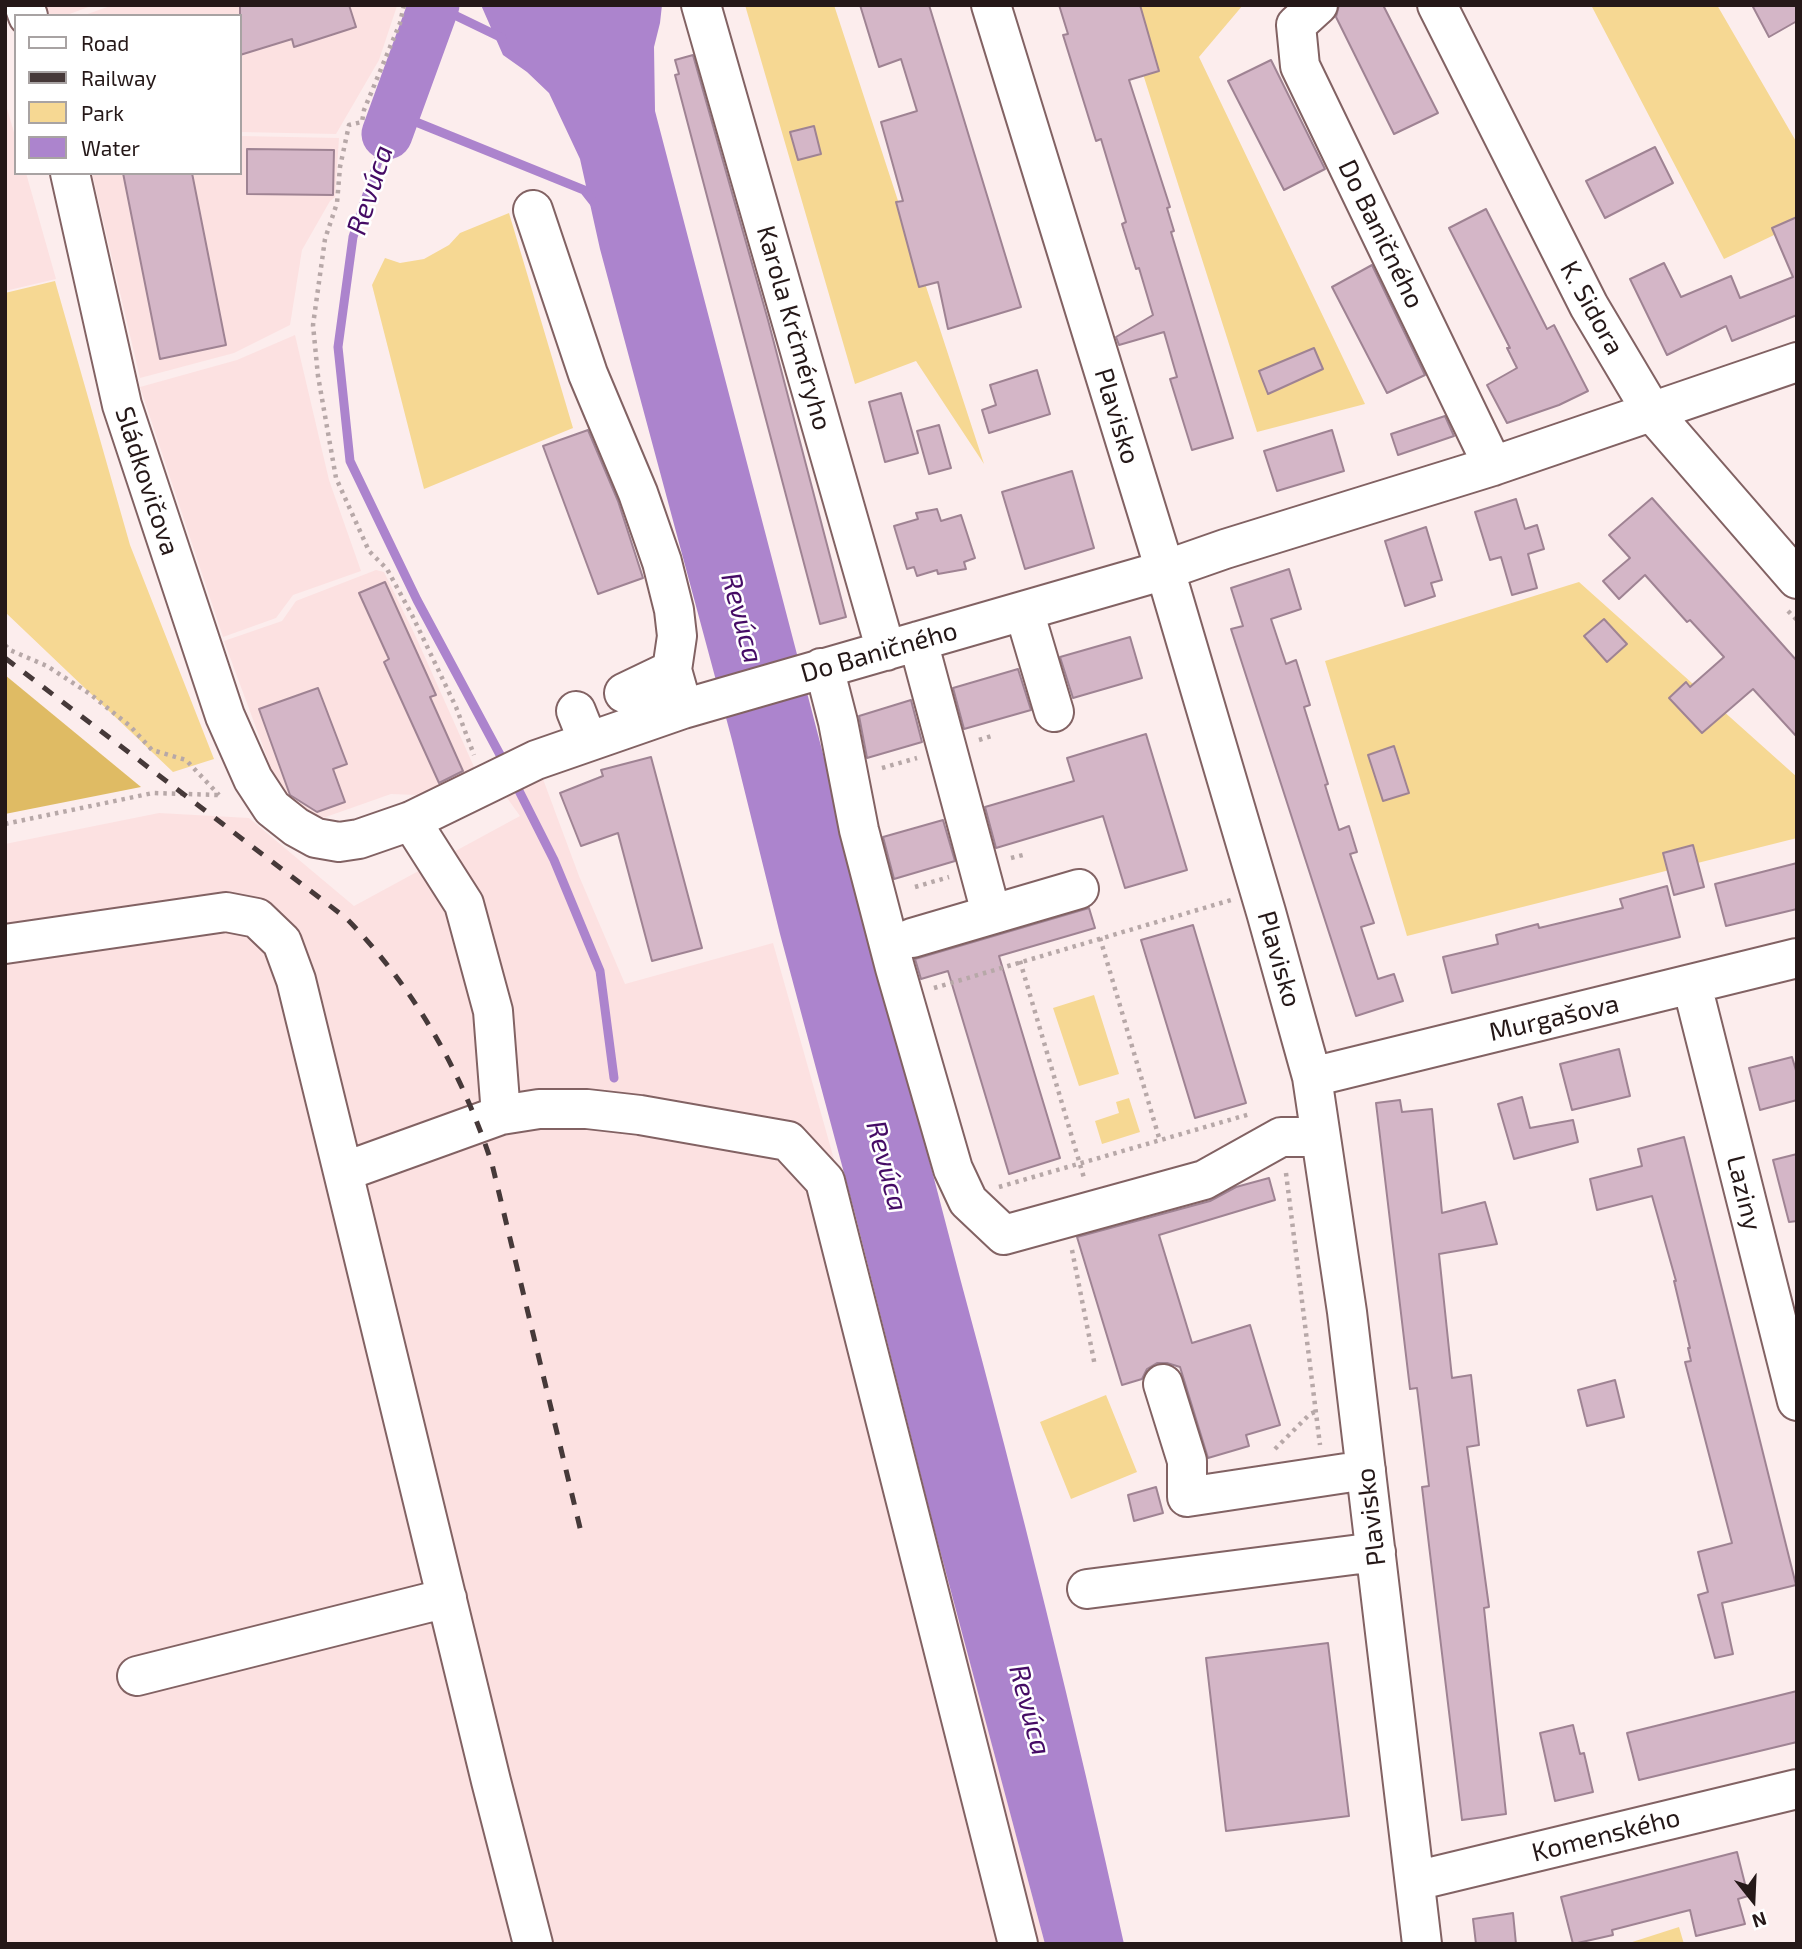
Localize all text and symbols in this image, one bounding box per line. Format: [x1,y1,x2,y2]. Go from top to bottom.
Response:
legend [14,14,242,175]
text: Road [81,30,129,55]
text: Railway [81,65,157,90]
text: Park [81,100,124,125]
text: Water [81,135,140,160]
water label: Revúca [340,141,400,239]
street label: Do Baničného [1332,155,1430,313]
street label: Karola Krčméryho [750,222,838,434]
street label: K. Sidora [1554,256,1630,360]
street label: Plavisko [1088,364,1146,468]
street label: Sládkovičova [108,403,186,559]
water label: Revúca [714,569,770,667]
street label: Do Baničného [797,615,961,689]
street label: Plavisko [1250,907,1308,1011]
street label: Murgašova [1486,988,1622,1048]
water label: Revúca [859,1117,915,1215]
street label: Laziny [1720,1152,1768,1234]
street label: Plavisko [1350,1466,1392,1568]
water label: Revúca [1002,1661,1058,1759]
street label: Komenského [1529,1802,1683,1868]
north arrow [1718,1865,1788,1935]
text: N [1750,1907,1770,1934]

